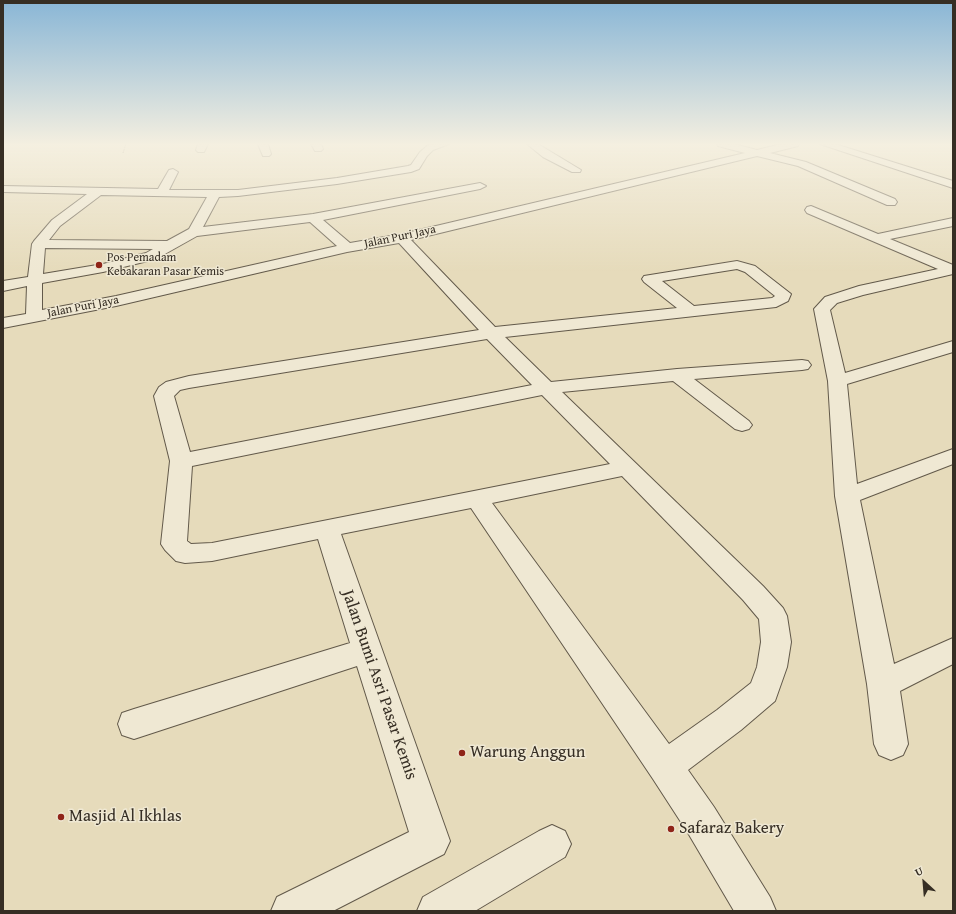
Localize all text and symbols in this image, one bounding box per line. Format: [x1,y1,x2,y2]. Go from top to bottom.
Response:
street label: Jalan Puri Jaya [363,222,437,252]
place label: Pos Pemadam Kebakaran Pasar Kemis [107,251,224,279]
marker: Pos Pemadam Kebakaran Pasar Kemis [94,260,104,270]
street label: Jalan Puri Jaya [46,293,120,321]
street label: Jalan Bumi Asri Pasar Kemis [337,587,421,783]
place label: Warung Anggun [470,743,585,763]
marker: Warung Anggun [457,748,467,758]
place label: Masjid Al Ikhlas [69,807,182,827]
marker: Masjid Al Ikhlas [56,812,66,822]
place label: Safaraz Bakery [679,819,784,839]
marker: Safaraz Bakery [666,824,676,834]
north arrow [904,862,944,902]
text: U [912,862,926,880]

